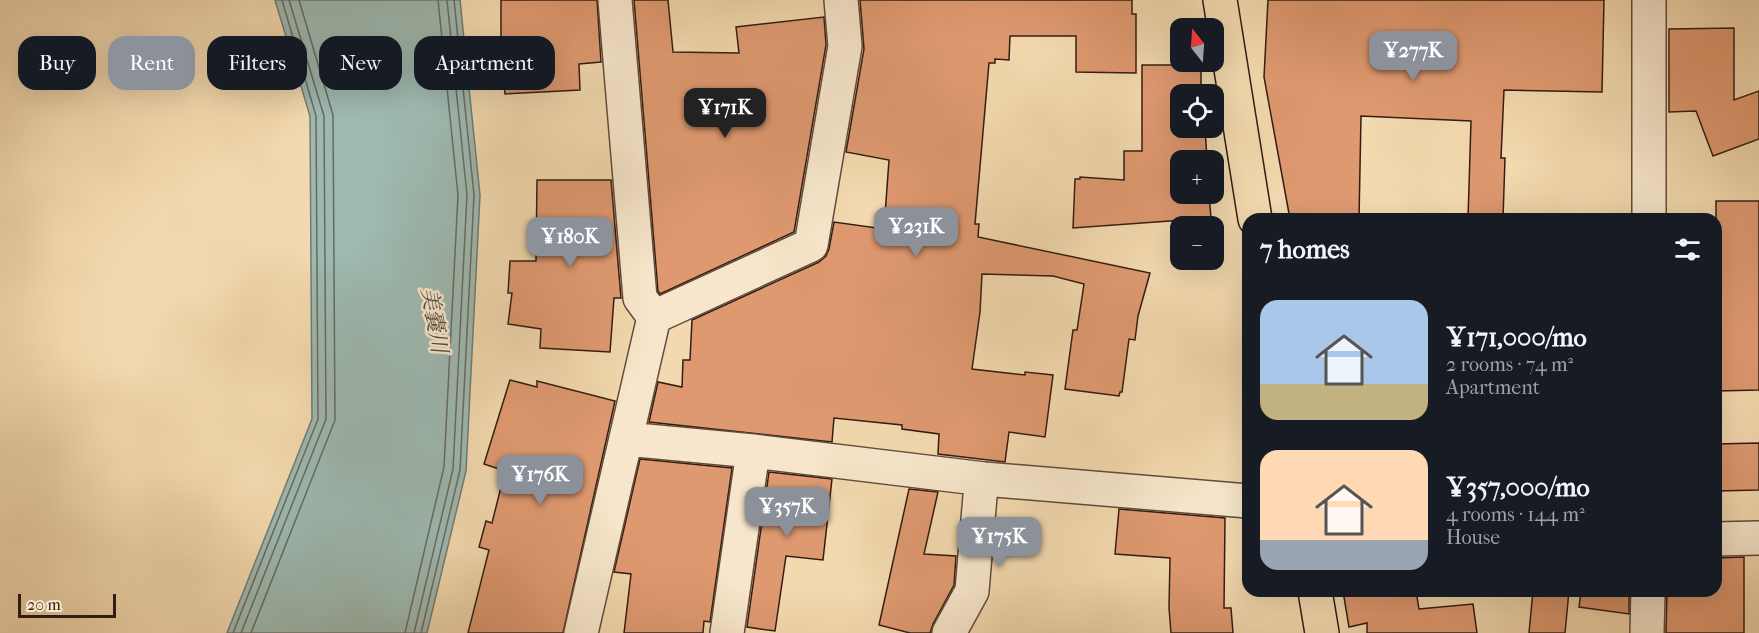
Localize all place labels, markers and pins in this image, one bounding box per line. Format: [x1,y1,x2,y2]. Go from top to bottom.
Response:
pin: ¥277K [1371,31,1455,82]
pin: ¥171K [683,88,767,139]
pin: ¥231K [874,207,958,258]
pin: ¥180K [528,217,612,268]
pin: ¥176K [498,455,582,506]
pin: ¥357K [745,487,829,538]
pin: ¥175K [957,517,1041,568]

